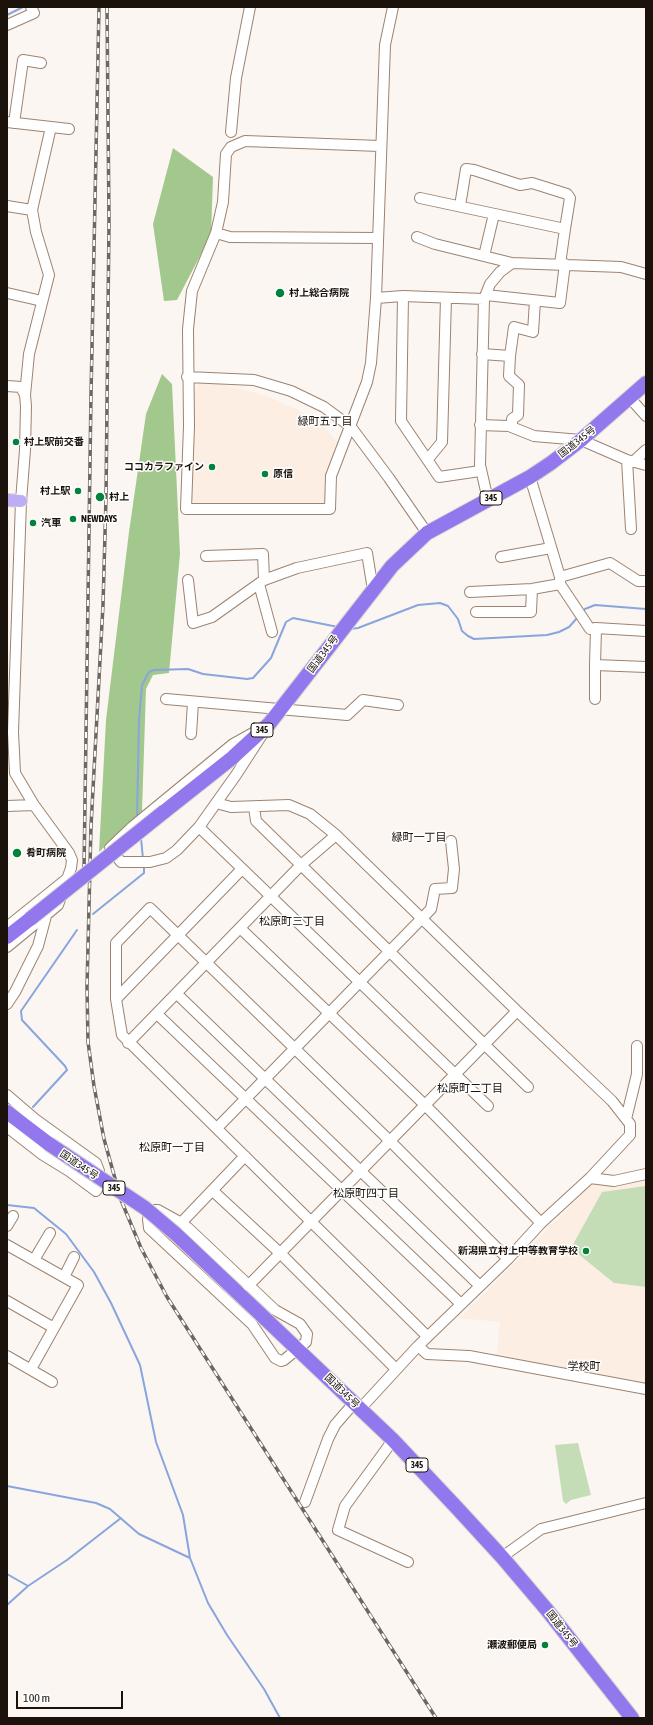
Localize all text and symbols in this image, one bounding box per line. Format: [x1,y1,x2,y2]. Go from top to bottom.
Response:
marker: 村上総合病院 [274,287,286,299]
place label: 村上総合病院 [289,287,349,299]
district label: 緑町五丁目 [298,415,352,429]
street label: 国道345号 [556,424,598,460]
place label: 村上駅前交番 [24,436,84,448]
marker: 村上駅前交番 [11,437,21,447]
place label: ココカラファイン [124,461,204,473]
marker: ココカラファイン [207,462,217,472]
place label: 原信 [273,468,293,480]
marker: 原信 [260,469,270,479]
place label: 村上駅 [40,485,70,497]
marker: 村上駅 [73,486,83,496]
marker: 村上 [94,491,106,503]
place label: 村上 [109,491,129,503]
road number: 345 [480,491,502,505]
place label: NEWDAYS [81,513,117,525]
marker: NEWDAYS [68,514,78,524]
place label: 汽車 [41,517,61,529]
marker: 汽車 [28,518,38,528]
street label: 国道345号 [305,633,341,675]
road number: 345 [251,723,273,737]
district label: 緑町一丁目 [392,831,446,845]
marker: 肴町病院 [11,847,23,859]
place label: 肴町病院 [26,847,66,859]
district label: 松原町三丁目 [259,915,325,929]
district label: 松原町二丁目 [437,1082,503,1096]
district label: 松原町一丁目 [139,1141,205,1155]
street label: 国道345号 [57,1148,101,1182]
road number: 345 [103,1181,125,1195]
district label: 松原町四丁目 [333,1187,399,1201]
place label: 新潟県立村上中等教育学校 [458,1245,578,1257]
marker: 新潟県立村上中等教育学校 [581,1246,591,1256]
district label: 学校町 [568,1360,600,1374]
street label: 国道345号 [322,1371,362,1411]
road number: 345 [406,1458,428,1472]
street label: 国道345号 [544,1608,580,1650]
place label: 瀬波郵便局 [487,1639,537,1651]
marker: 瀬波郵便局 [540,1640,550,1650]
scale bar [18,1683,125,1709]
text: 100 m [23,1691,50,1705]

